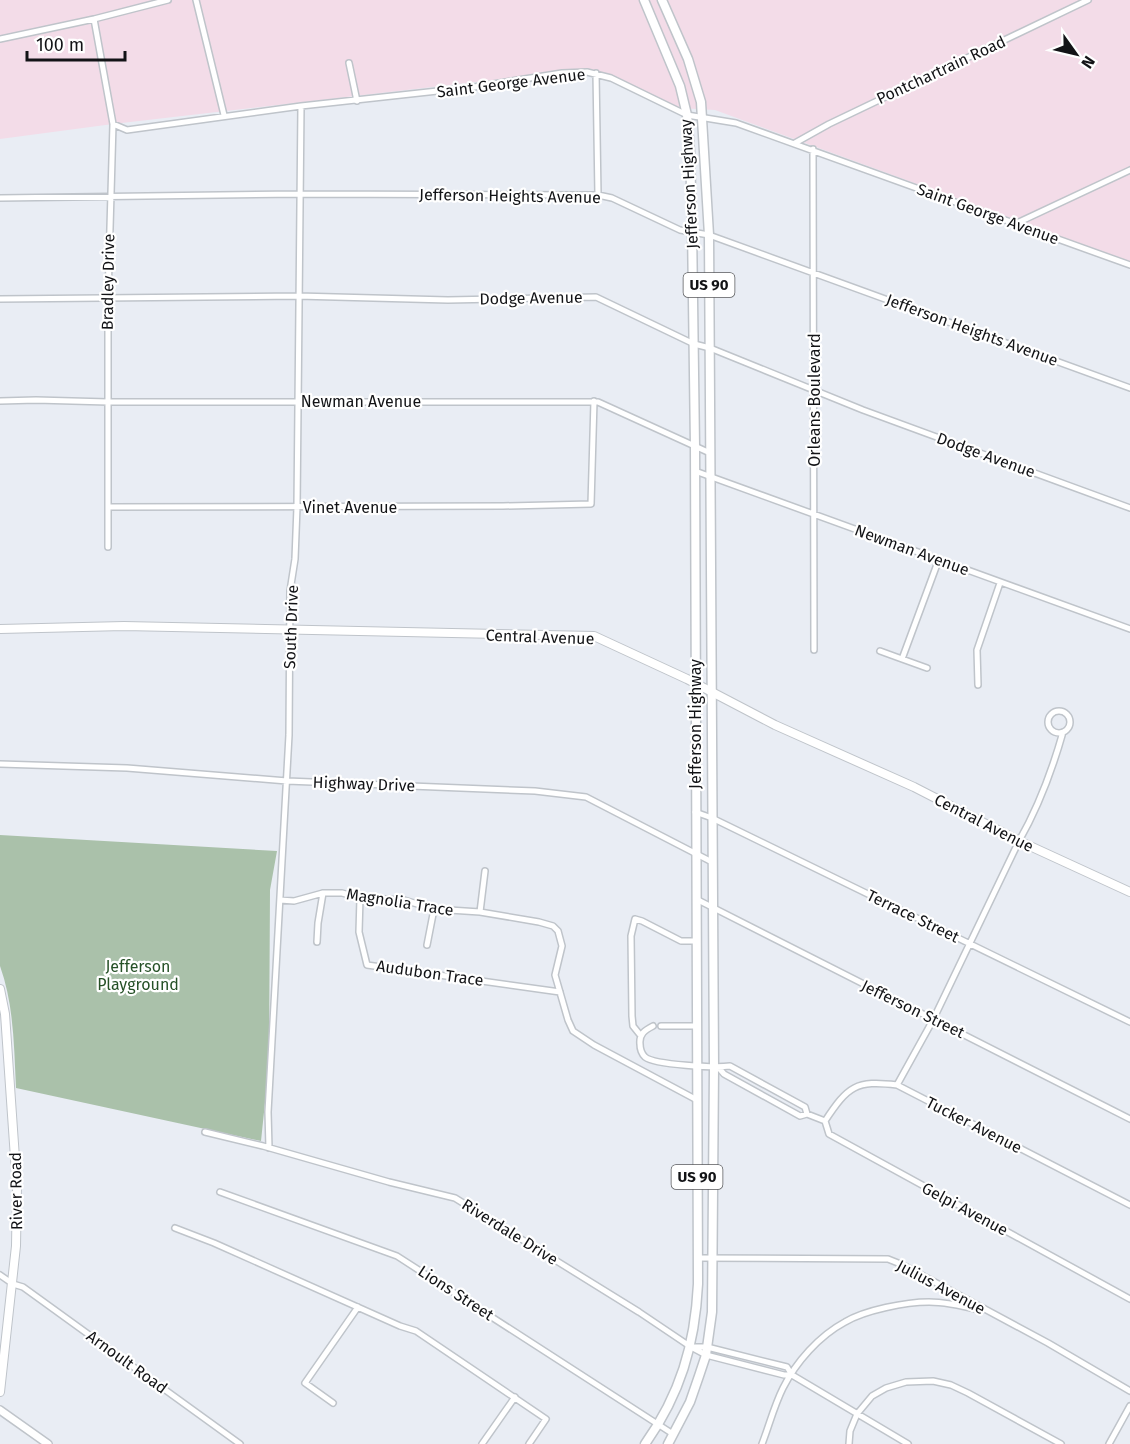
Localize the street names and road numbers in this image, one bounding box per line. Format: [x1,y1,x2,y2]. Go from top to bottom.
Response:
street label: Pontchartrain Road [873,32,1009,108]
street label: Saint George Avenue [436,64,586,102]
street label: Jefferson Highway [676,118,702,249]
street label: Saint George Avenue [914,179,1062,249]
street label: Jefferson Heights Avenue [419,185,601,207]
street label: Bradley Drive [98,234,118,330]
road number: US 90 [684,273,734,297]
street label: Dodge Avenue [479,288,583,308]
street label: Jefferson Heights Avenue [883,290,1061,370]
street label: Orleans Boulevard [805,333,824,467]
street label: Newman Avenue [301,392,421,411]
street label: Dodge Avenue [934,428,1038,482]
street label: Vinet Avenue [303,498,397,517]
street label: Newman Avenue [852,521,972,579]
street label: South Drive [280,585,302,669]
street label: Central Avenue [485,626,595,648]
street label: Jefferson Highway [686,659,705,789]
street label: Highway Drive [312,773,416,795]
street label: Central Avenue [931,790,1037,856]
street label: Magnolia Trace [345,884,455,920]
street label: Terrace Street [864,885,962,947]
street label: Audubon Trace [375,956,485,990]
street label: Jefferson Street [858,976,968,1042]
street label: Tucker Avenue [923,1093,1025,1157]
street label: River Road [6,1152,26,1230]
road number: US 90 [672,1165,722,1189]
street label: Gelpi Avenue [919,1178,1011,1240]
street label: Riverdale Drive [458,1195,562,1269]
street label: Julius Avenue [893,1256,989,1318]
street label: Lions Street [415,1262,498,1325]
street label: Arnoult Road [83,1326,171,1398]

